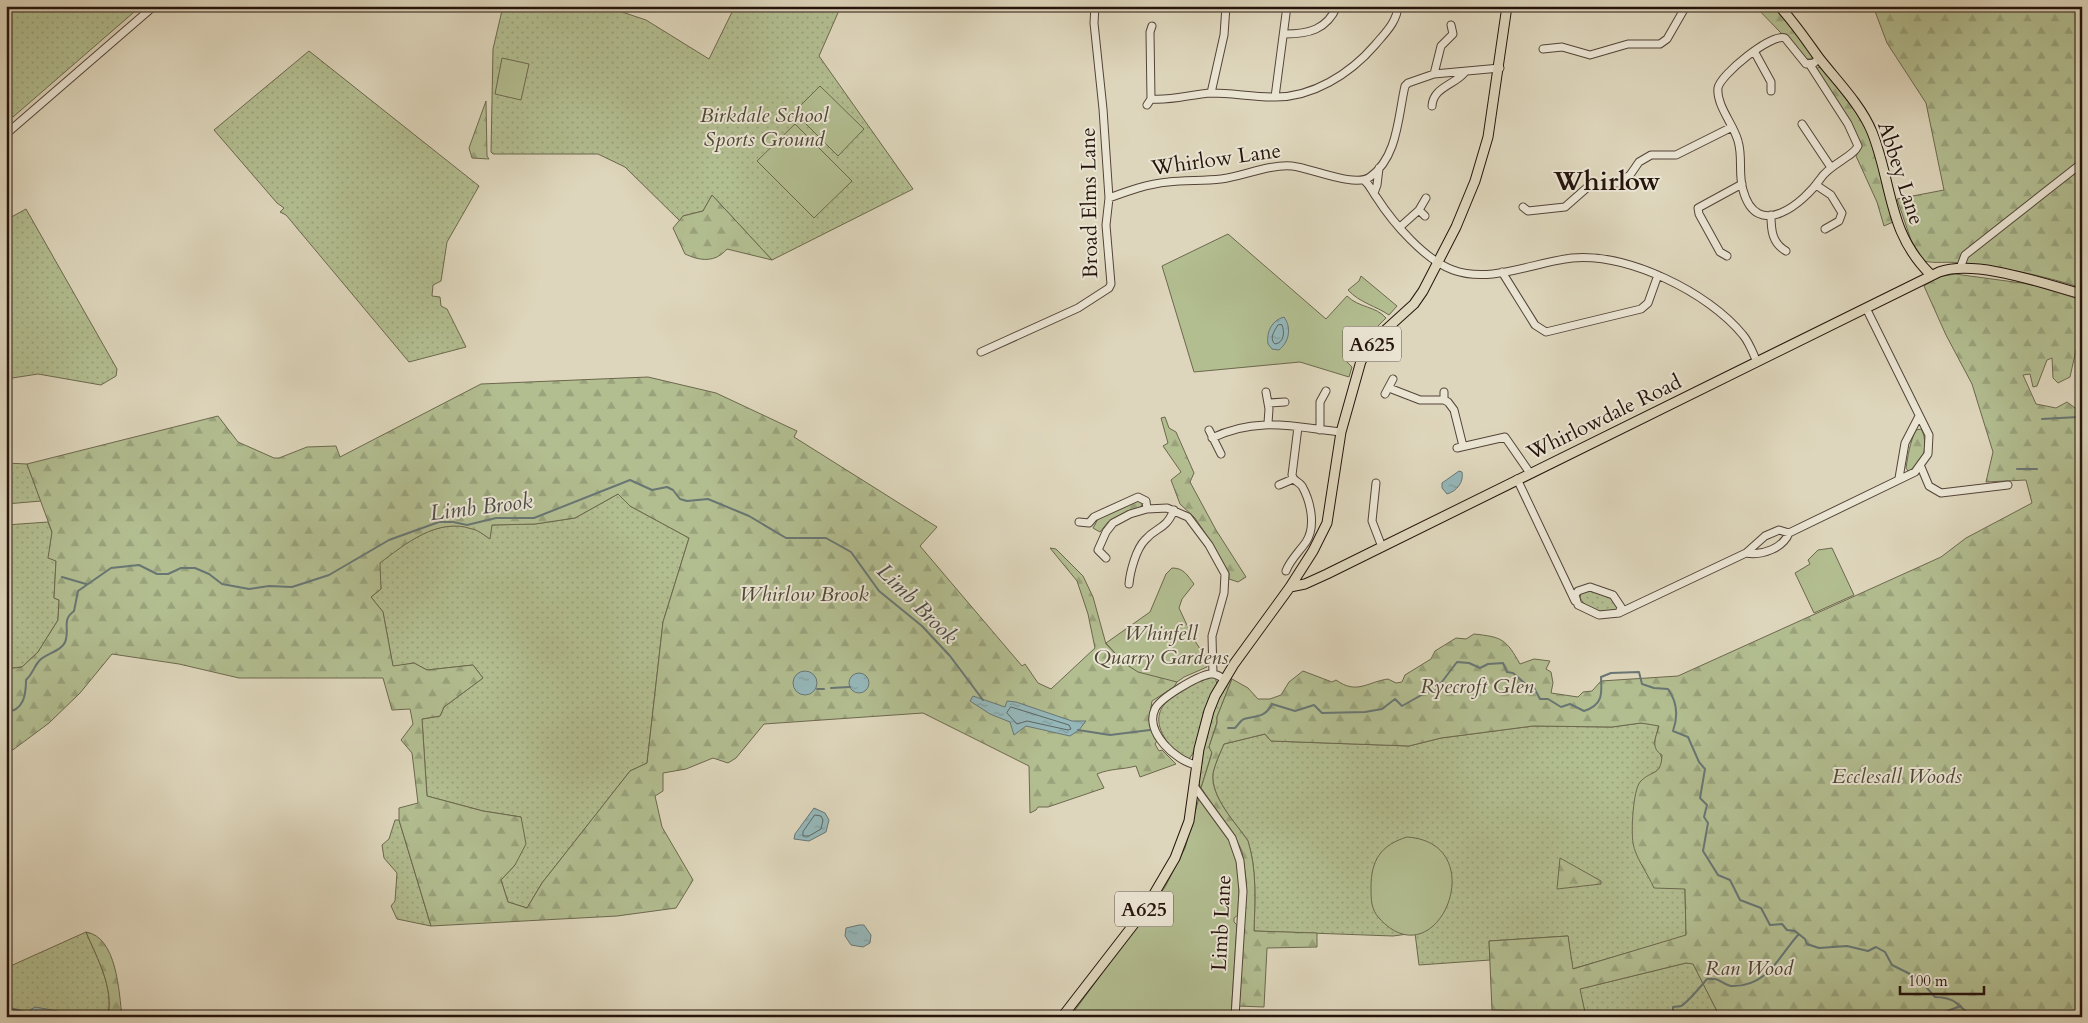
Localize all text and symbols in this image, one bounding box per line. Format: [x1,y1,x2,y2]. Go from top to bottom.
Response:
park label: Birkdale School Sports Ground [700,101,830,154]
street label: Abbey Lane [1870,118,1931,229]
street label: Broad Elms Lane [1074,127,1105,279]
street label: Whirlow Lane [1148,136,1283,183]
district label: Whirlow [1553,164,1661,199]
road number: A625 [1343,326,1401,362]
street label: Whirlowdale Road [1521,367,1686,468]
water label: Limb Brook [428,486,534,528]
water label: Limb Brook [870,557,964,651]
park label: Whirlow Brook [739,580,869,609]
park label: Whinfell Quarry Gardens [1093,619,1229,672]
park label: Ryecroft Glen [1420,672,1535,701]
park label: Ecclesall Woods [1832,762,1962,791]
street label: Limb Lane [1204,874,1239,972]
road number: A625 [1115,892,1173,926]
park label: Ran Wood [1705,954,1794,983]
scale bar [1900,963,1984,995]
text: 100 m [1908,971,1948,991]

